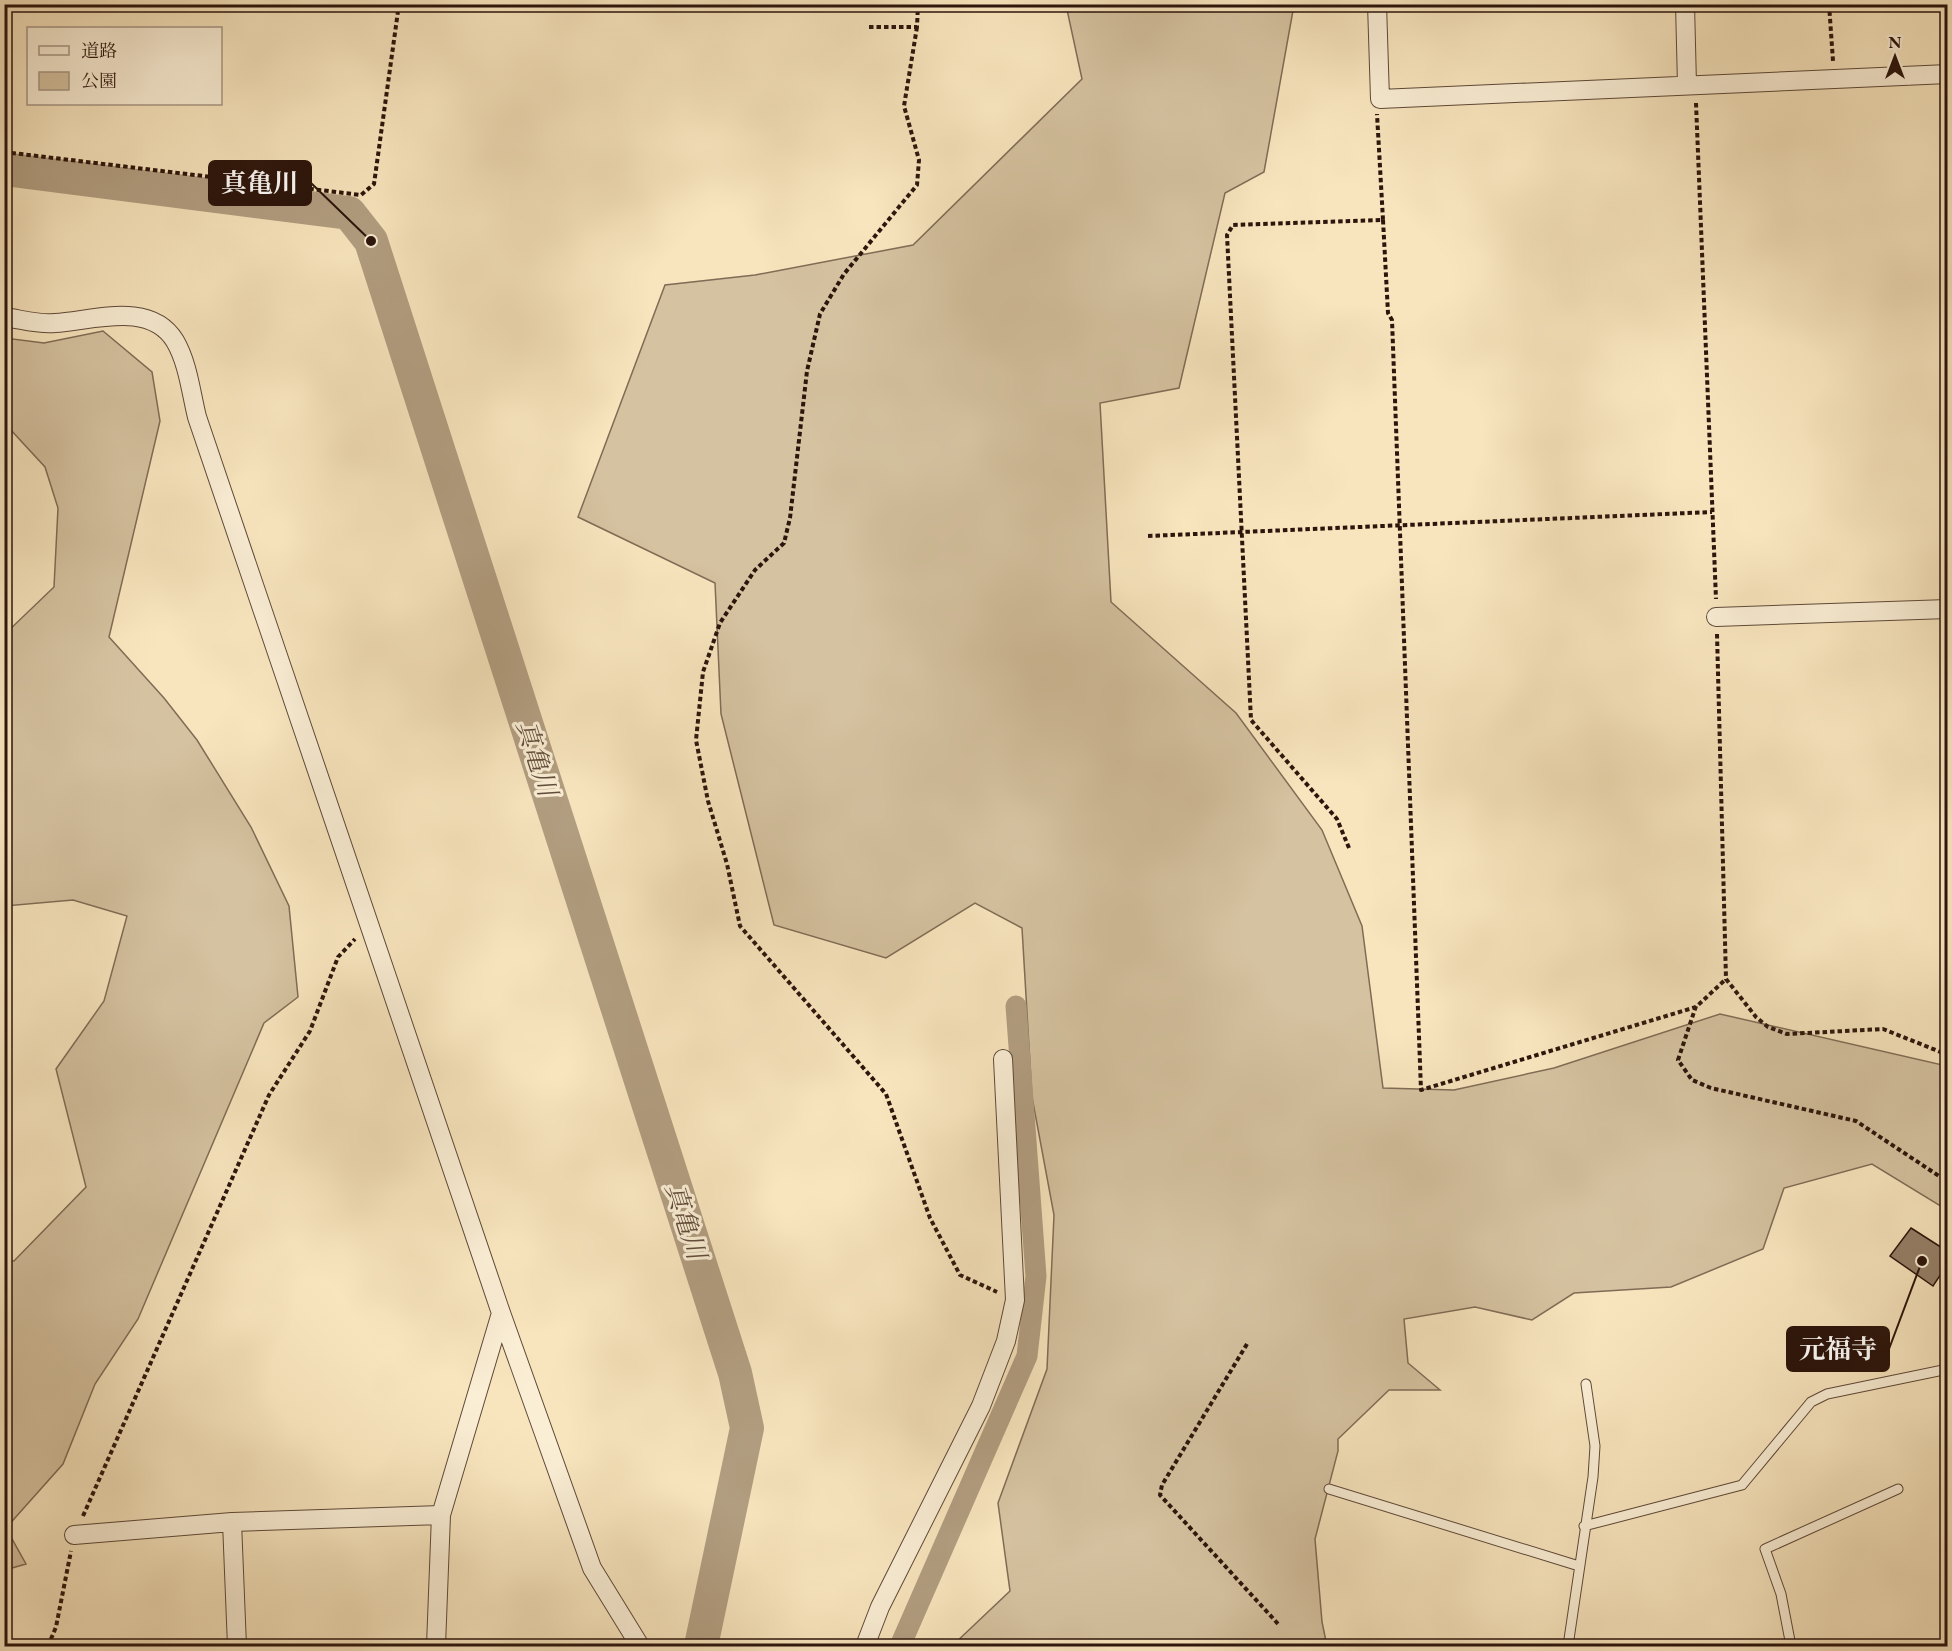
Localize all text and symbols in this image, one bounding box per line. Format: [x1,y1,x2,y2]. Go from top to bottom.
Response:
legend [27,27,222,105]
north arrow [1865,27,1925,87]
text: N [1889,32,1902,53]
text: 道路 [81,39,117,62]
text: 公園 [81,69,117,92]
callout: 真亀川 [209,161,311,205]
text: 真亀川 [221,166,299,200]
water label: 真亀川 [509,716,566,803]
water label: 真亀川 [658,1179,715,1266]
callout: 元福寺 [1787,1327,1889,1371]
text: 元福寺 [1799,1332,1877,1366]

